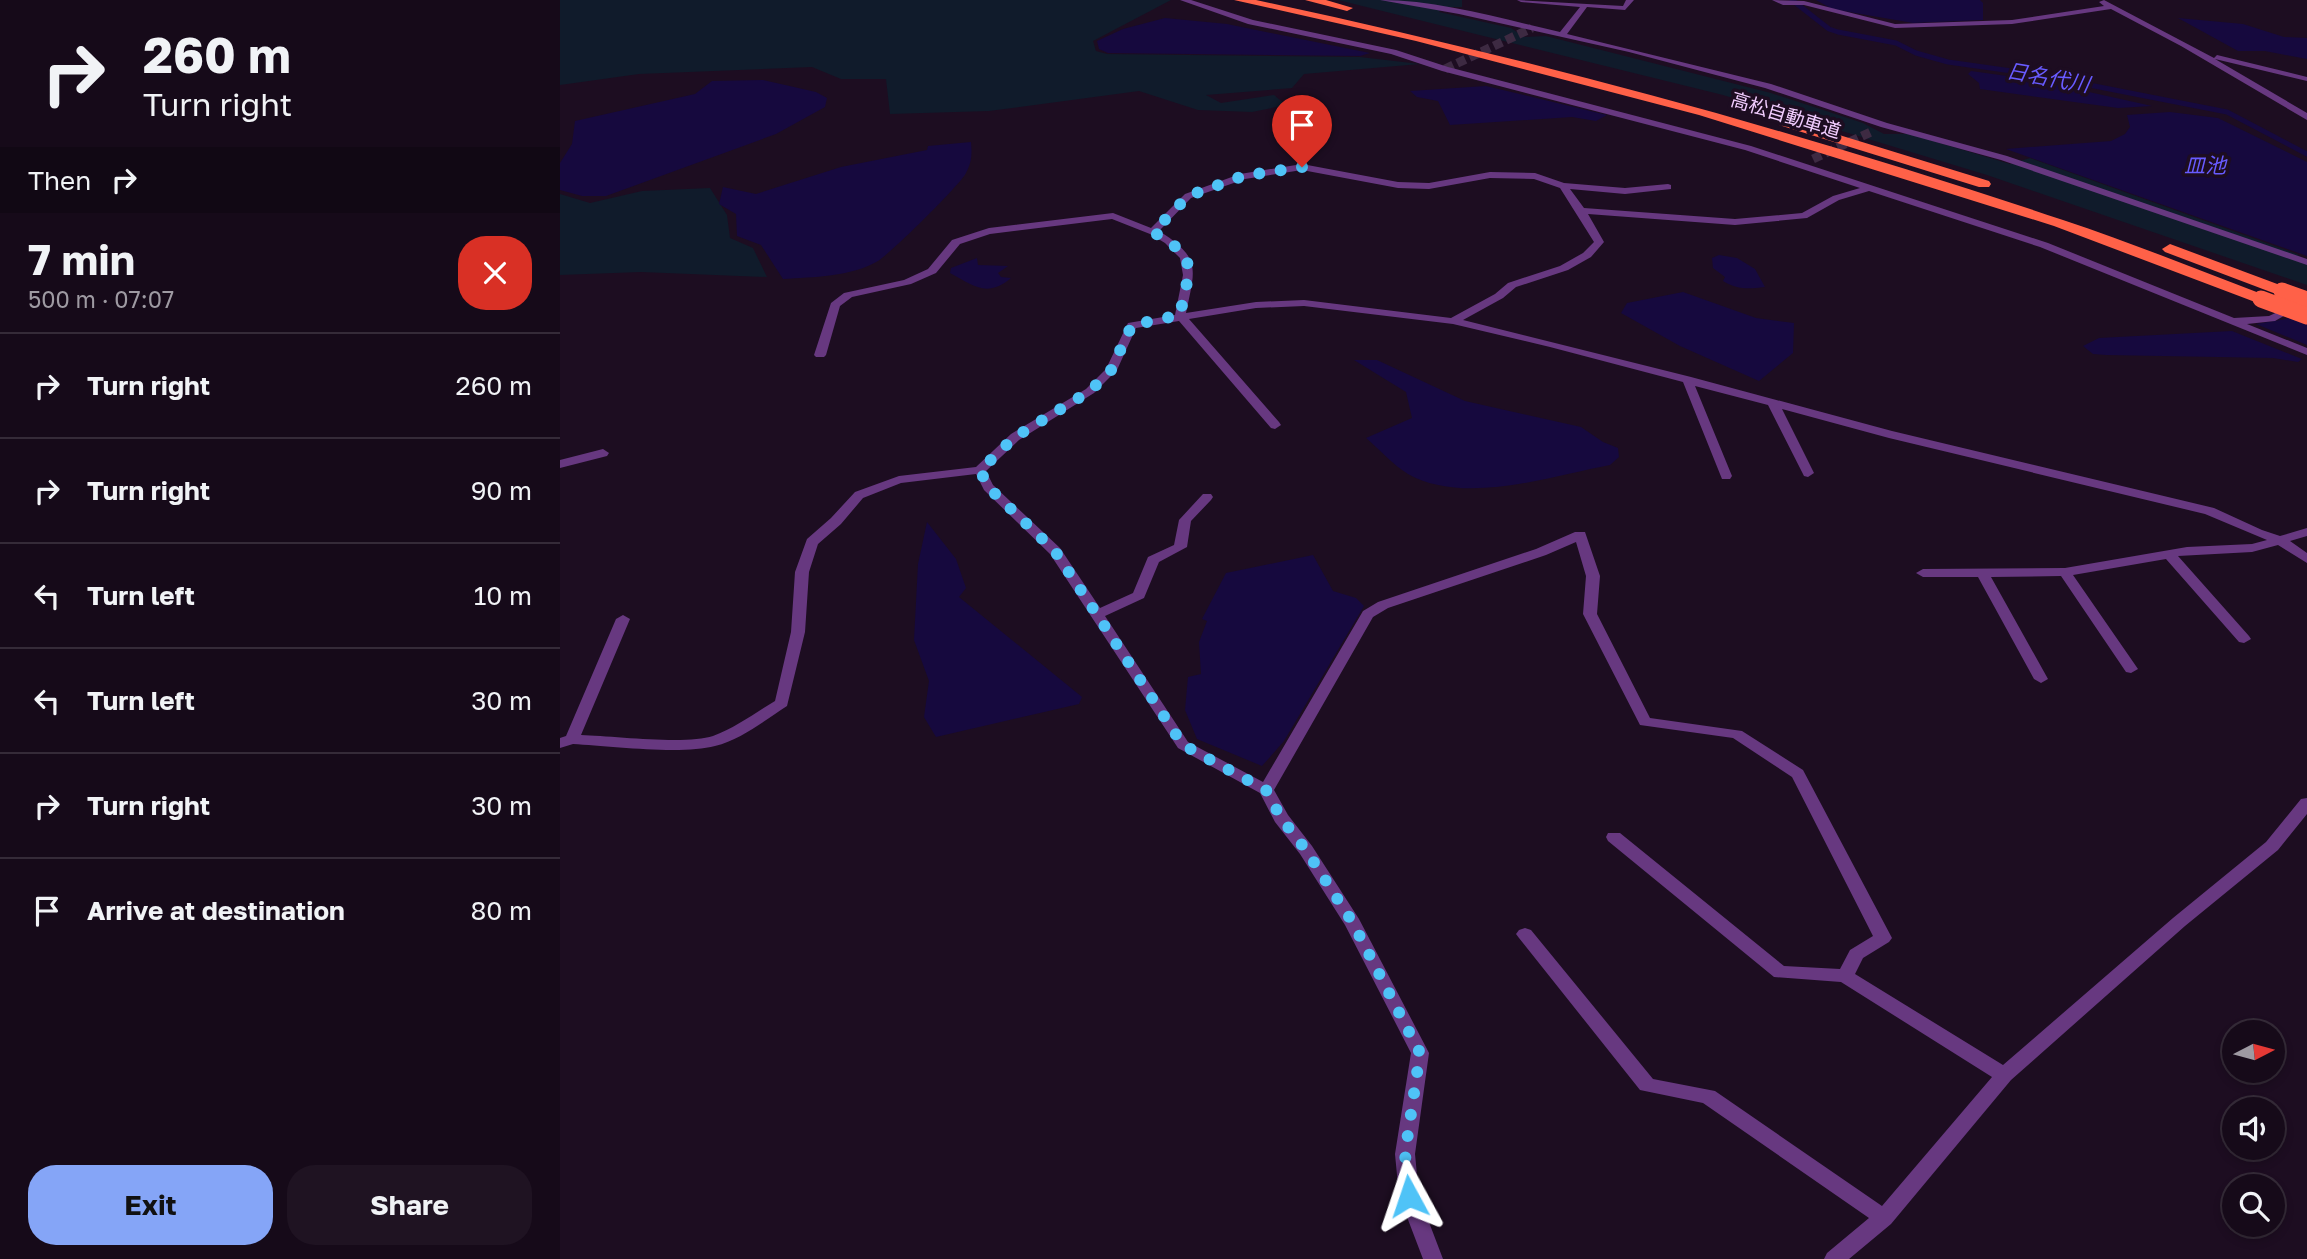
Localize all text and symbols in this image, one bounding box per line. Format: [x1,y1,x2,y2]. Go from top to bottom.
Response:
text: 260 m [143,25,291,84]
icon: right [28,28,119,119]
water label: 日名代川 [2005,57,2094,97]
text: Turn right [143,85,292,123]
street label: 高松自動車道 [1728,87,1844,142]
pin [1272,95,1332,167]
icon: arrive [1283,106,1321,144]
water label: 皿池 [2184,152,2228,178]
icon: right [105,161,143,199]
text: Then [28,165,91,196]
text: 7 min [28,234,135,284]
button: close [458,236,532,310]
text: 500 m · 07:07 [28,285,174,313]
icon: right [28,367,66,405]
text: Turn right [87,370,210,401]
text: 260 m [456,370,532,401]
icon: right [28,472,66,510]
text: Turn right [87,475,210,506]
text: 90 m [471,475,532,506]
icon: left [28,577,66,615]
text: Turn left [87,580,195,611]
text: 10 m [474,580,532,611]
icon: left [28,682,66,720]
text: Turn left [87,685,195,716]
text: 30 m [471,685,532,716]
icon: right [28,787,66,825]
text: Turn right [87,790,210,821]
text: 30 m [471,790,532,821]
icon: arrive [28,892,66,930]
text: Arrive at destination [87,895,345,926]
text: 80 m [471,895,532,926]
north arrow [2222,1020,2286,1083]
map controls [2222,1020,2285,1237]
button: sound [2222,1097,2285,1160]
position arrow [1372,1159,1446,1233]
button: Exit [28,1165,273,1245]
button: Share [287,1165,532,1245]
button: search [2222,1174,2285,1237]

